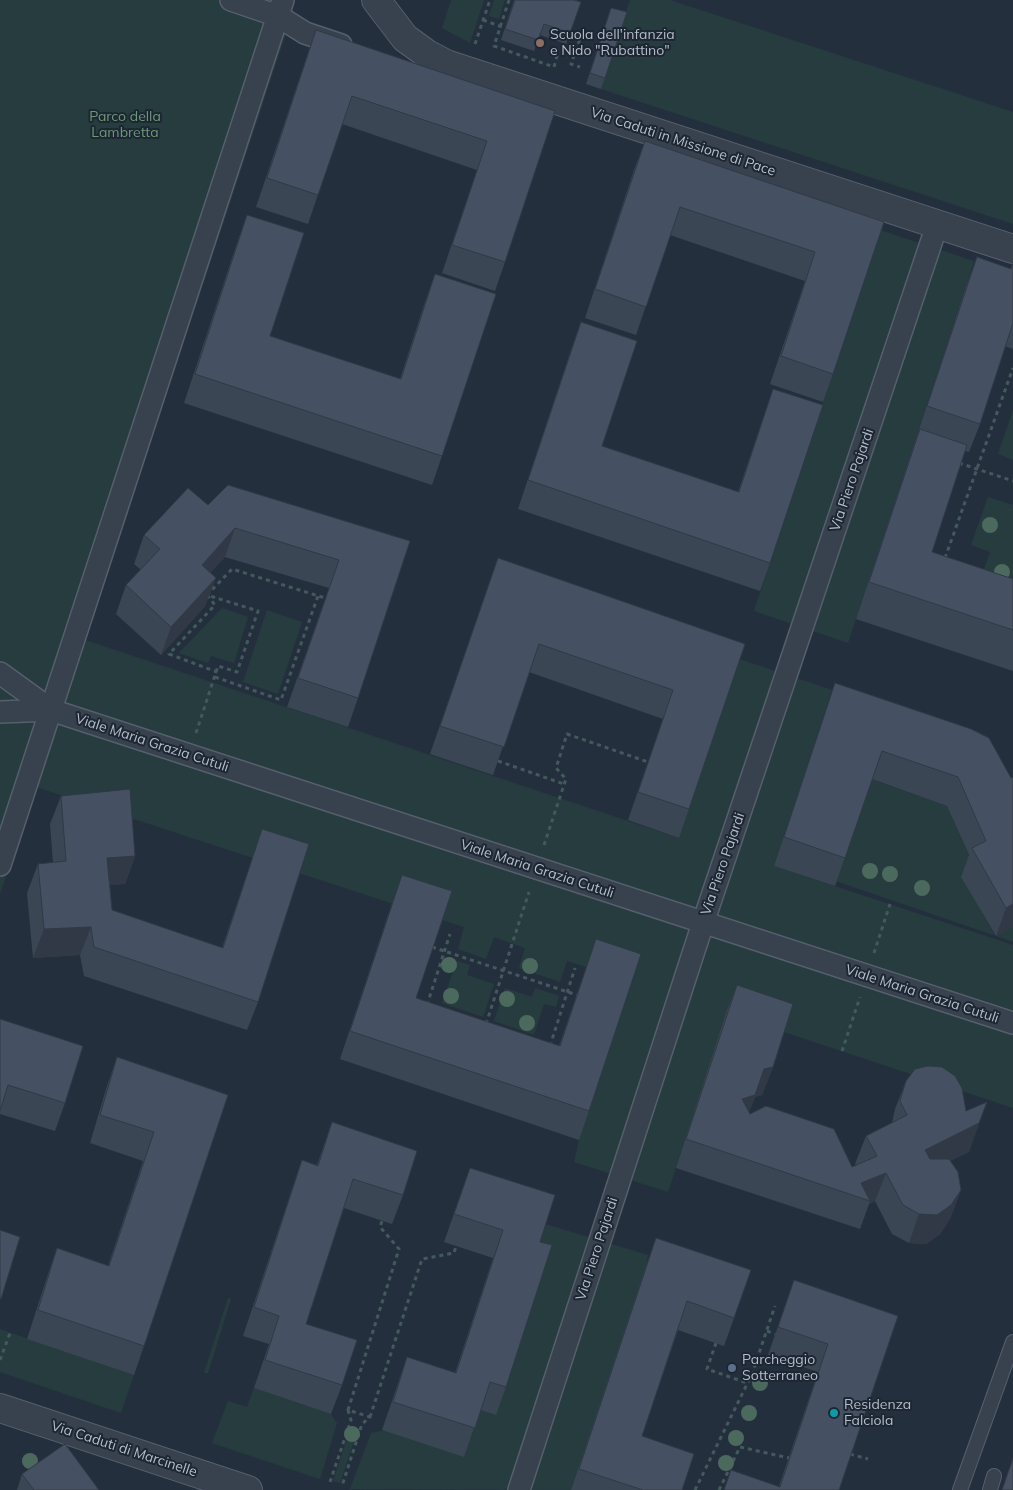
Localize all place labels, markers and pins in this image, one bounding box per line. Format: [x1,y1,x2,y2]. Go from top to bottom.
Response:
place label: Scuola dell'infanzia e Nido "Rubattino" [550,27,675,59]
marker: Scuola dell'infanzia e Nido "Rubattino" [534,37,546,49]
place label: Parcheggio Sotterraneo [742,1352,818,1384]
marker: Parcheggio Sotterraneo [726,1362,738,1374]
place label: Residenza Falciola [844,1397,911,1430]
marker: Residenza Falciola [828,1407,840,1419]

